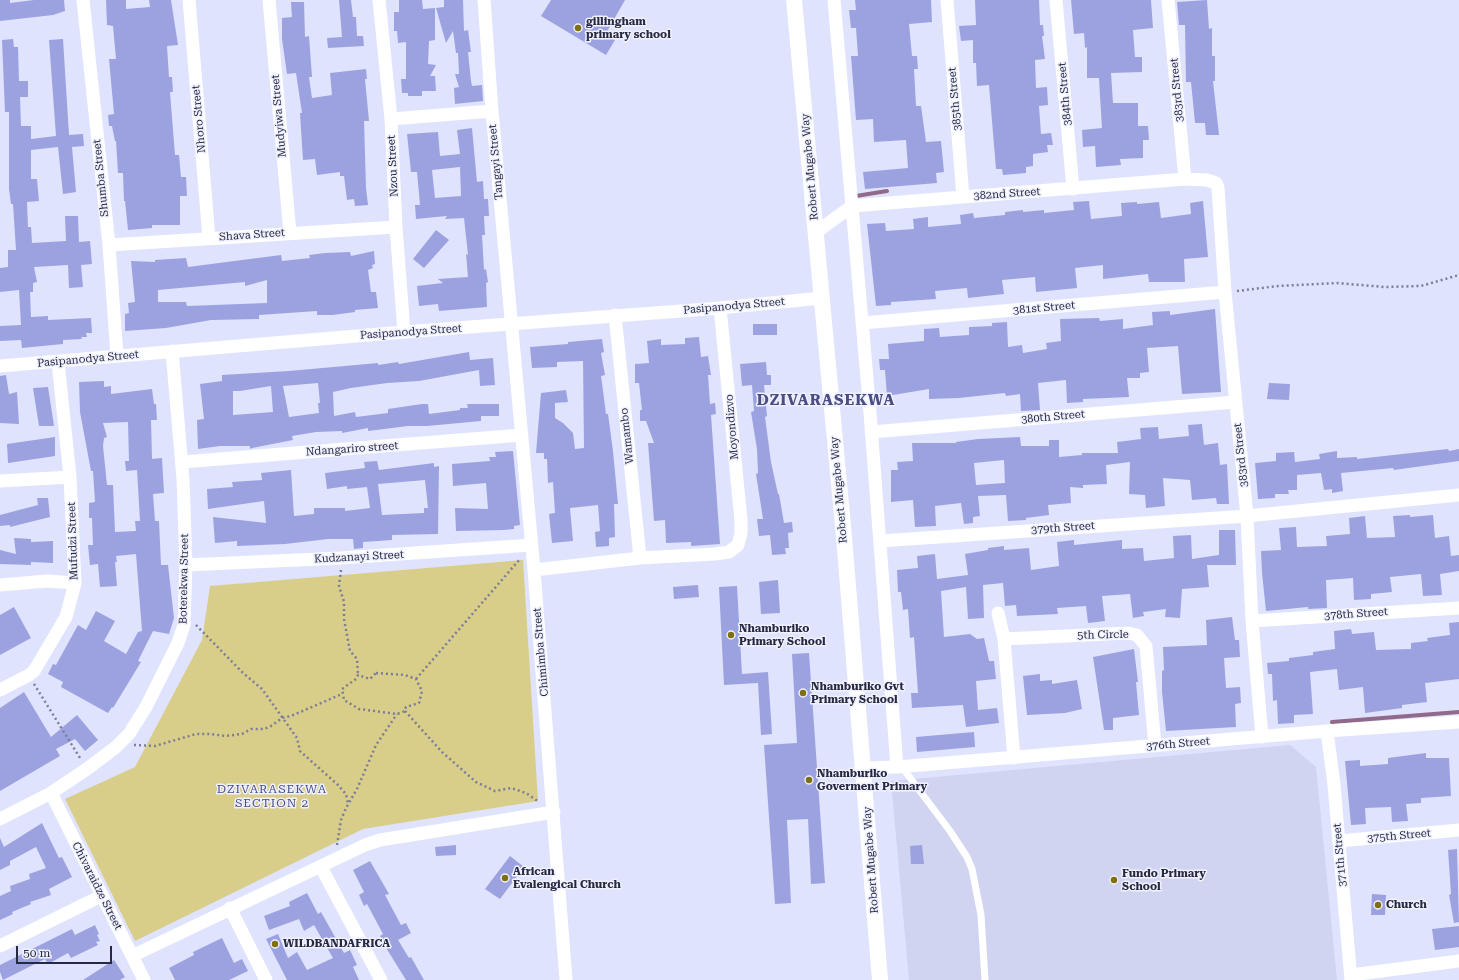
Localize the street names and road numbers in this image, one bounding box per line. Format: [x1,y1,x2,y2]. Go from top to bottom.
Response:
street label: 383rd Street [1168,57,1186,123]
street label: 384th Street [1056,62,1074,126]
street label: 385th Street [946,67,964,131]
street label: Mudyiwa Street [269,74,289,158]
street label: Nhoro Street [189,84,209,154]
street label: Robert Mugabe Way [799,113,821,221]
street label: Tangayi Street [486,124,506,200]
street label: Nzou Street [385,135,401,197]
street label: Shumba Street [90,139,112,217]
street label: 382nd Street [973,185,1041,203]
street label: Shava Street [219,226,285,244]
street label: Pasipanodya Street [683,295,785,317]
street label: 381st Street [1012,299,1076,317]
street label: Pasipanodya Street [360,322,462,342]
street label: Pasipanodya Street [37,348,139,370]
street label: Moyondizvo [723,394,741,460]
street label: Wamambo [617,407,637,465]
street label: 380th Street [1021,408,1085,426]
street label: 383rd Street [1231,422,1251,488]
street label: Robert Mugabe Way [828,436,850,544]
street label: Ndangariro street [305,439,399,459]
street label: Mufudzi Street [65,502,81,580]
street label: 379th Street [1031,519,1095,537]
street label: Boterekwa Street [177,534,191,624]
street label: Kudzanayi Street [314,548,404,566]
street label: 378th Street [1324,605,1388,623]
street label: Chimimba Street [531,607,551,697]
street label: 5th Circle [1077,628,1129,642]
street label: 376th Street [1146,735,1210,753]
street label: Robert Mugabe Way [861,806,881,914]
street label: 371th Street [1331,823,1349,887]
street label: 375th Street [1367,827,1431,845]
street label: Chivaraidze Street [69,840,125,932]

